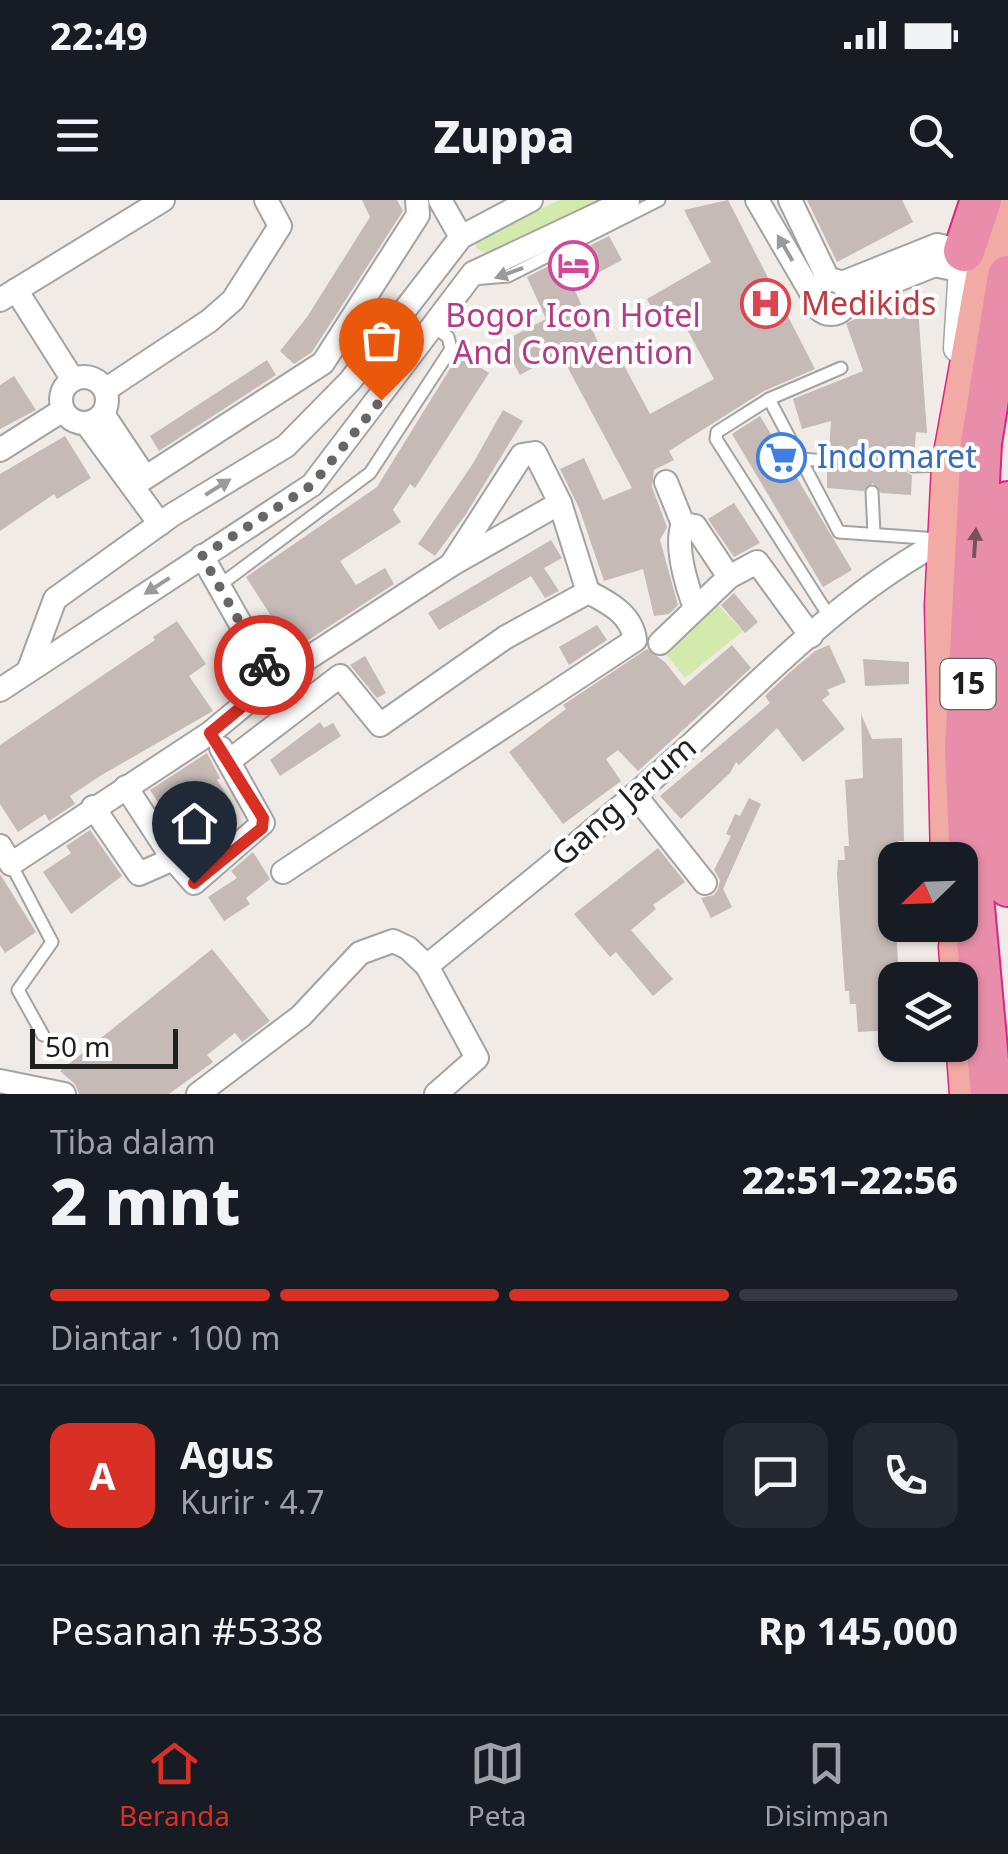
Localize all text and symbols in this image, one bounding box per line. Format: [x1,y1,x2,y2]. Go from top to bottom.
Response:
text: 22:49 [50,9,148,61]
text: Zuppa [433,105,575,166]
icon: menu [50,108,105,163]
icon: search [903,108,958,163]
one-way arrow [777,234,794,262]
hotel icon: Bogor Icon Hotel And Convention [547,240,599,292]
one-way arrow [493,266,523,281]
hospital icon: Medikids [740,278,792,330]
place label: Medikids [801,281,936,324]
place label: Bogor Icon Hotel And Convention [445,293,701,373]
pin [339,298,424,401]
icon: bag [354,313,409,368]
supermarket icon: Indomaret [756,431,808,483]
place label: Indomaret [817,434,977,477]
one-way arrow [204,479,232,496]
one-way arrow [967,526,983,558]
one-way arrow [143,576,171,594]
courier [214,615,314,715]
icon: bike [237,638,292,693]
road number: 15 [940,659,996,709]
street label: Gang Jarum [542,725,705,875]
pin [152,781,237,884]
icon: home [167,796,222,851]
north arrow [878,842,978,942]
map controls [878,842,978,1062]
button: layers [878,962,978,1062]
scale bar [30,1024,178,1068]
text: 50 m [45,1027,111,1065]
text: Tiba dalam [50,1120,216,1163]
text: 22:51–22:56 [742,1153,958,1205]
text: 2 mnt [50,1156,240,1244]
text: Diantar · 100 m [50,1316,280,1359]
button: chat [723,1423,828,1528]
button: phone [853,1423,958,1528]
text: Agus [180,1428,274,1480]
text: A [89,1449,116,1501]
text: Kurir · 4.7 [180,1480,325,1523]
text: Pesanan #5338 [50,1604,324,1656]
text: Rp 145,000 [758,1604,958,1656]
tab: Beranda [119,1736,230,1834]
tab: Peta [468,1736,526,1834]
tab: Disimpan [764,1736,889,1834]

